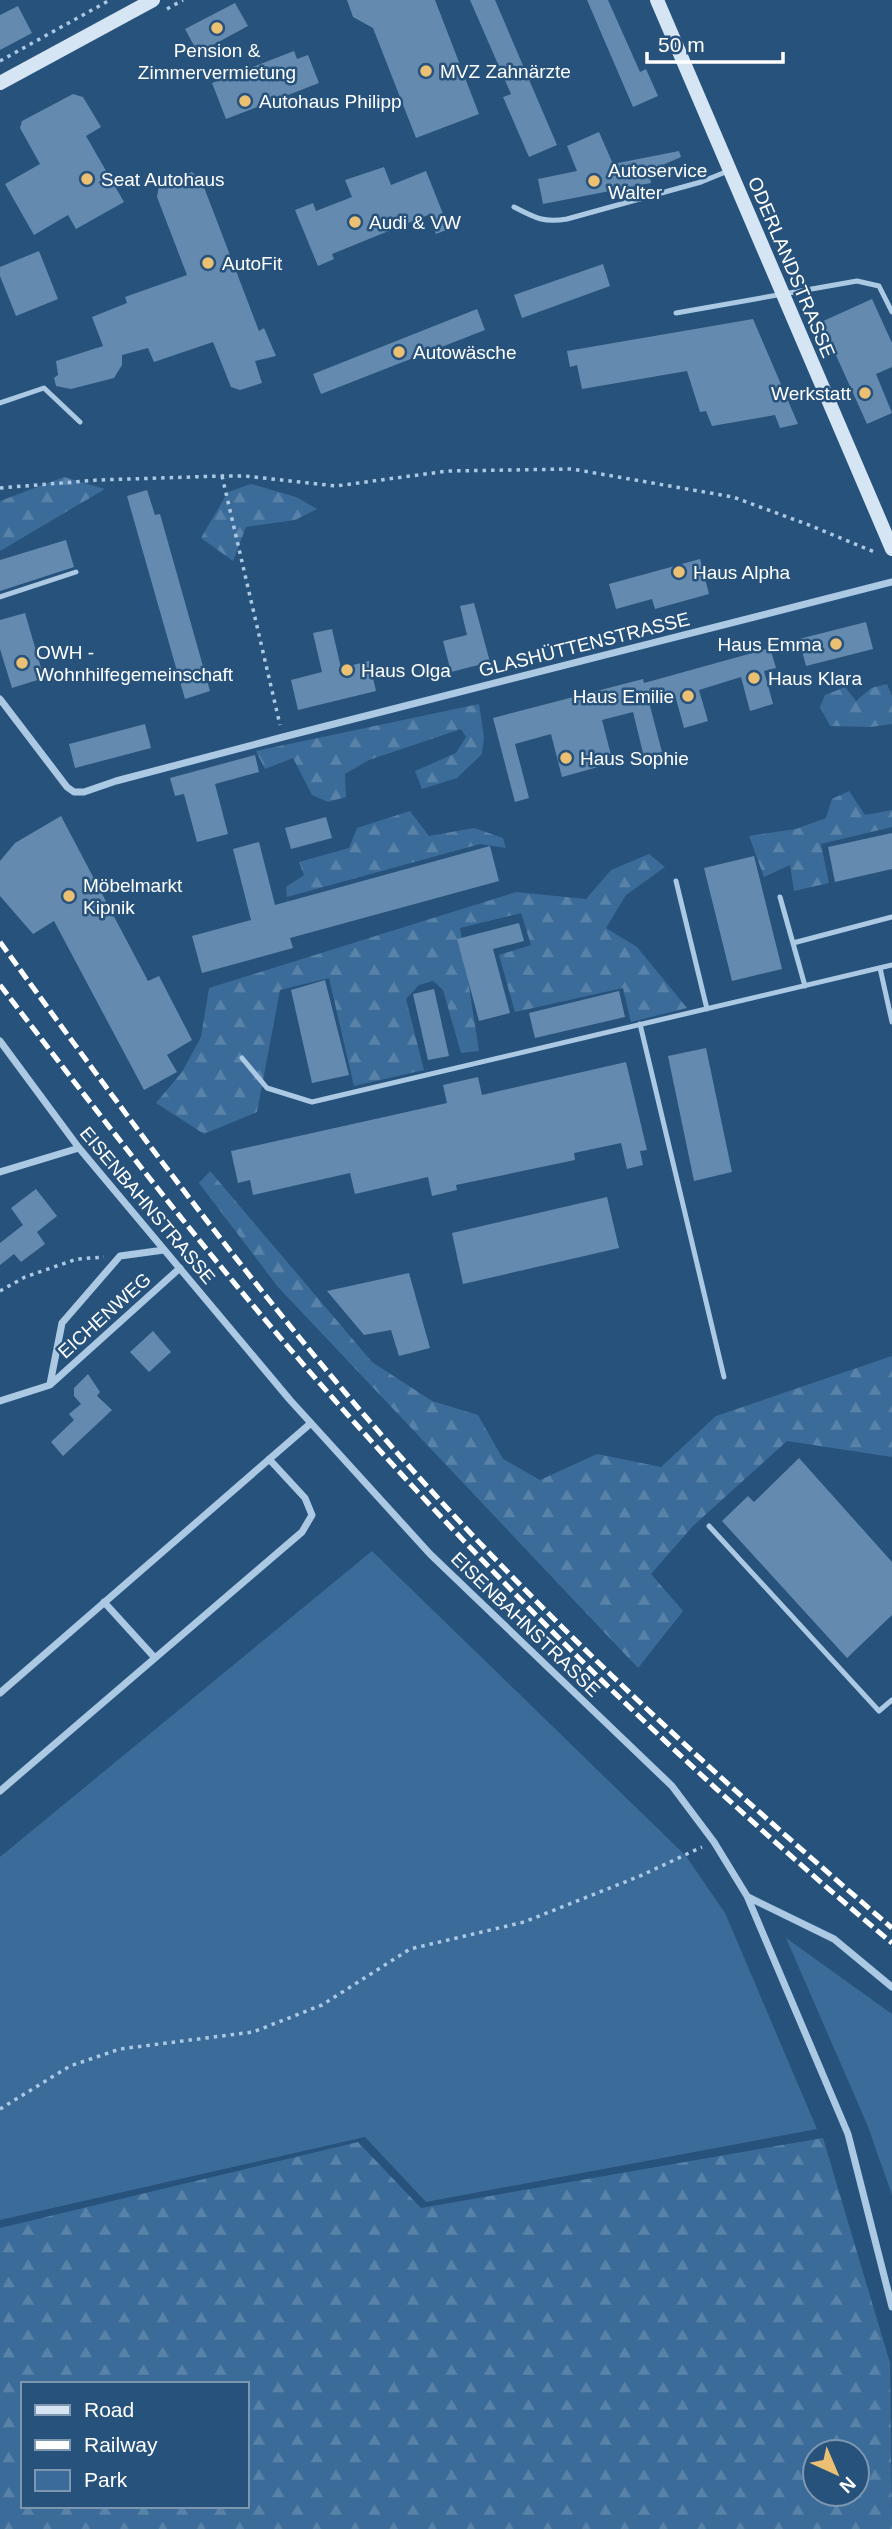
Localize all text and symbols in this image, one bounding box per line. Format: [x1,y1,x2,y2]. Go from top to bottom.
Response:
marker: Pension & Zimmervermietung [209,20,225,36]
scale bar [647,21,784,65]
text: 50 m [658,33,705,56]
place label: Pension & Zimmervermietung [138,40,296,83]
place label: MVZ Zahnärzte [440,61,571,82]
marker: MVZ Zahnärzte [418,63,434,79]
place label: Autohaus Philipp [259,91,402,112]
marker: Autohaus Philipp [237,93,253,109]
place label: Autoservice Walter [608,160,707,203]
place label: Seat Autohaus [101,169,225,190]
marker: Seat Autohaus [79,171,95,187]
marker: Autoservice Walter [586,173,602,189]
street label: ODERLANDSTRASSE [744,174,839,361]
place label: Audi & VW [369,212,461,233]
marker: Audi & VW [347,214,363,230]
place label: AutoFit [222,253,283,274]
marker: AutoFit [200,255,216,271]
place label: Autowäsche [413,342,517,363]
marker: Autowäsche [391,344,407,360]
place label: Werkstatt [771,383,852,404]
marker: Werkstatt [857,385,873,401]
place label: Haus Alpha [693,562,791,583]
marker: Haus Alpha [671,564,687,580]
street label: GLASHÜTTENSTRASSE [477,608,692,681]
place label: Haus Emma [717,634,822,655]
marker: Haus Emma [828,636,844,652]
place label: OWH - Wohnhilfegemeinschaft [36,642,234,685]
marker: OWH - Wohnhilfegemeinschaft [14,655,30,671]
place label: Haus Olga [361,660,451,681]
marker: Haus Olga [339,662,355,678]
place label: Haus Klara [768,668,862,689]
marker: Haus Klara [746,670,762,686]
place label: Haus Emilie [573,686,674,707]
marker: Haus Emilie [680,688,696,704]
place label: Haus Sophie [580,748,689,769]
marker: Haus Sophie [558,750,574,766]
place label: Möbelmarkt Kipnik [83,875,183,918]
marker: Möbelmarkt Kipnik [61,888,77,904]
street label: EISENBAHNSTRASSE [76,1123,219,1288]
street label: EICHENWEG [54,1268,155,1362]
street label: EISENBAHNSTRASSE [447,1548,604,1701]
legend [21,2382,248,2508]
text: Road [84,2398,134,2421]
text: Railway [84,2433,158,2456]
north arrow [801,2438,871,2508]
text: Park [84,2468,128,2491]
text: N [835,2473,860,2497]

